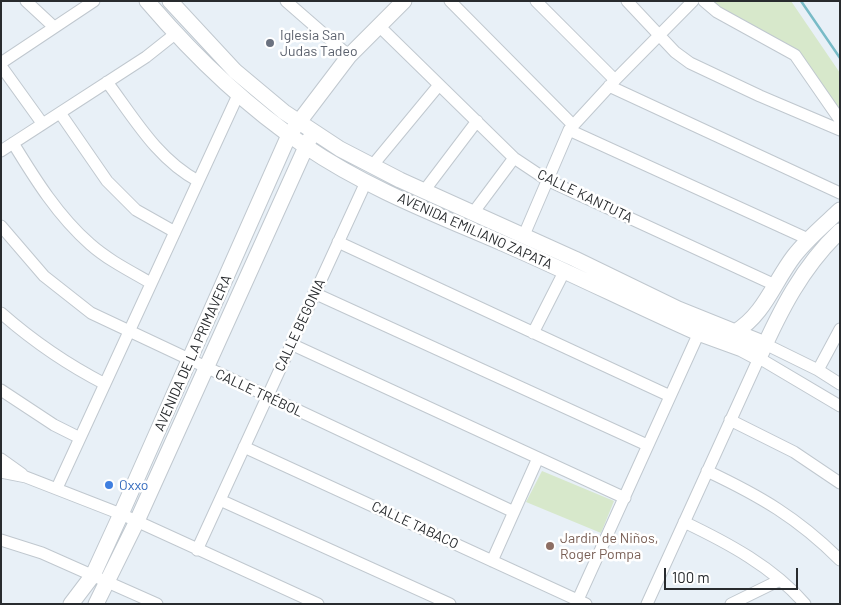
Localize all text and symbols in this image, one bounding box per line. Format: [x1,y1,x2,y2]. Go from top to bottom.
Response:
place label: Iglesia San Judas Tadeo [280,27,358,59]
marker: Iglesia San Judas Tadeo [264,37,276,49]
street label: CALLE KANTUTA [535,166,635,226]
street label: AVENIDA EMILIANO ZAPATA [395,189,555,273]
street label: AVENIDA DE LA PRIMAVERA [151,272,235,434]
street label: CALLE BEGONIA [271,276,329,374]
street label: CALLE TRÉBOL [213,365,305,421]
place label: Oxxo [119,477,148,493]
marker: Oxxo [103,479,115,491]
street label: CALLE TABACO [369,498,461,552]
place label: Jardin de Niños, Roger Pompa [560,530,658,562]
marker: Jardin de Niños, Roger Pompa [544,540,556,552]
scale bar [666,558,800,590]
text: 100 m [672,568,710,586]

